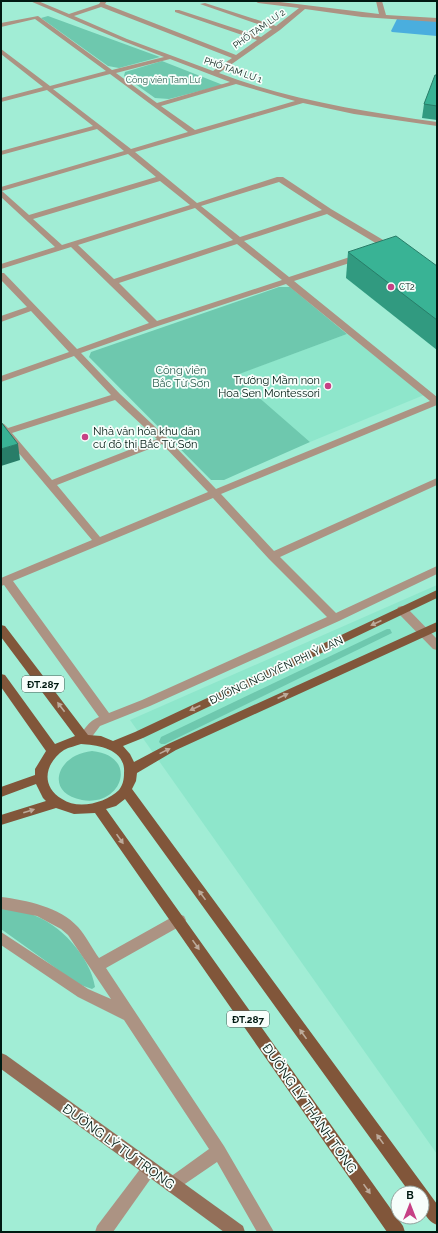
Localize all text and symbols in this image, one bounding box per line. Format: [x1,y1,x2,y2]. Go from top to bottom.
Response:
street label: PHỐ TAM LƯ 2 [230,6,287,51]
street label: PHỐ TAM LƯ 1 [203,54,264,85]
park label: Công viên Tam Lư [126,75,201,85]
marker: CT2 [386,282,396,292]
place label: CT2 [399,282,415,292]
park label: Công viên Bắc Từ Sơn [152,364,210,390]
place label: Trường Mầm non Hoa Sen Montessori [218,374,320,400]
marker: Trường Mầm non Hoa Sen Montessori [323,381,333,391]
place label: Nhà văn hóa khu dân cư đô thị Bắc Từ Sơn [93,425,200,451]
marker: Nhà văn hóa khu dân cư đô thị Bắc Từ Sơn [80,432,90,442]
one-way arrow [371,620,382,626]
street label: ĐƯỜNG NGUYÊN PHI Ỷ LAN [207,633,345,707]
road number: ĐT.287 [22,676,64,692]
one-way arrow [278,693,290,699]
one-way arrow [57,702,65,713]
one-way arrow [190,705,201,711]
one-way arrow [159,748,171,754]
one-way arrow [23,808,35,814]
one-way arrow [116,834,124,844]
one-way arrow [198,890,206,900]
one-way arrow [192,940,200,950]
road number: ĐT.287 [227,1011,269,1027]
one-way arrow [299,1029,307,1039]
street label: ĐƯỜNG LÝ THÁNH TÔNG [259,1041,360,1176]
street label: ĐƯỜNG LÝ TỰ TRỌNG [60,1101,178,1192]
one-way arrow [376,1134,384,1144]
one-way arrow [363,1184,371,1194]
north arrow [390,1185,430,1225]
text: B [406,1189,414,1202]

